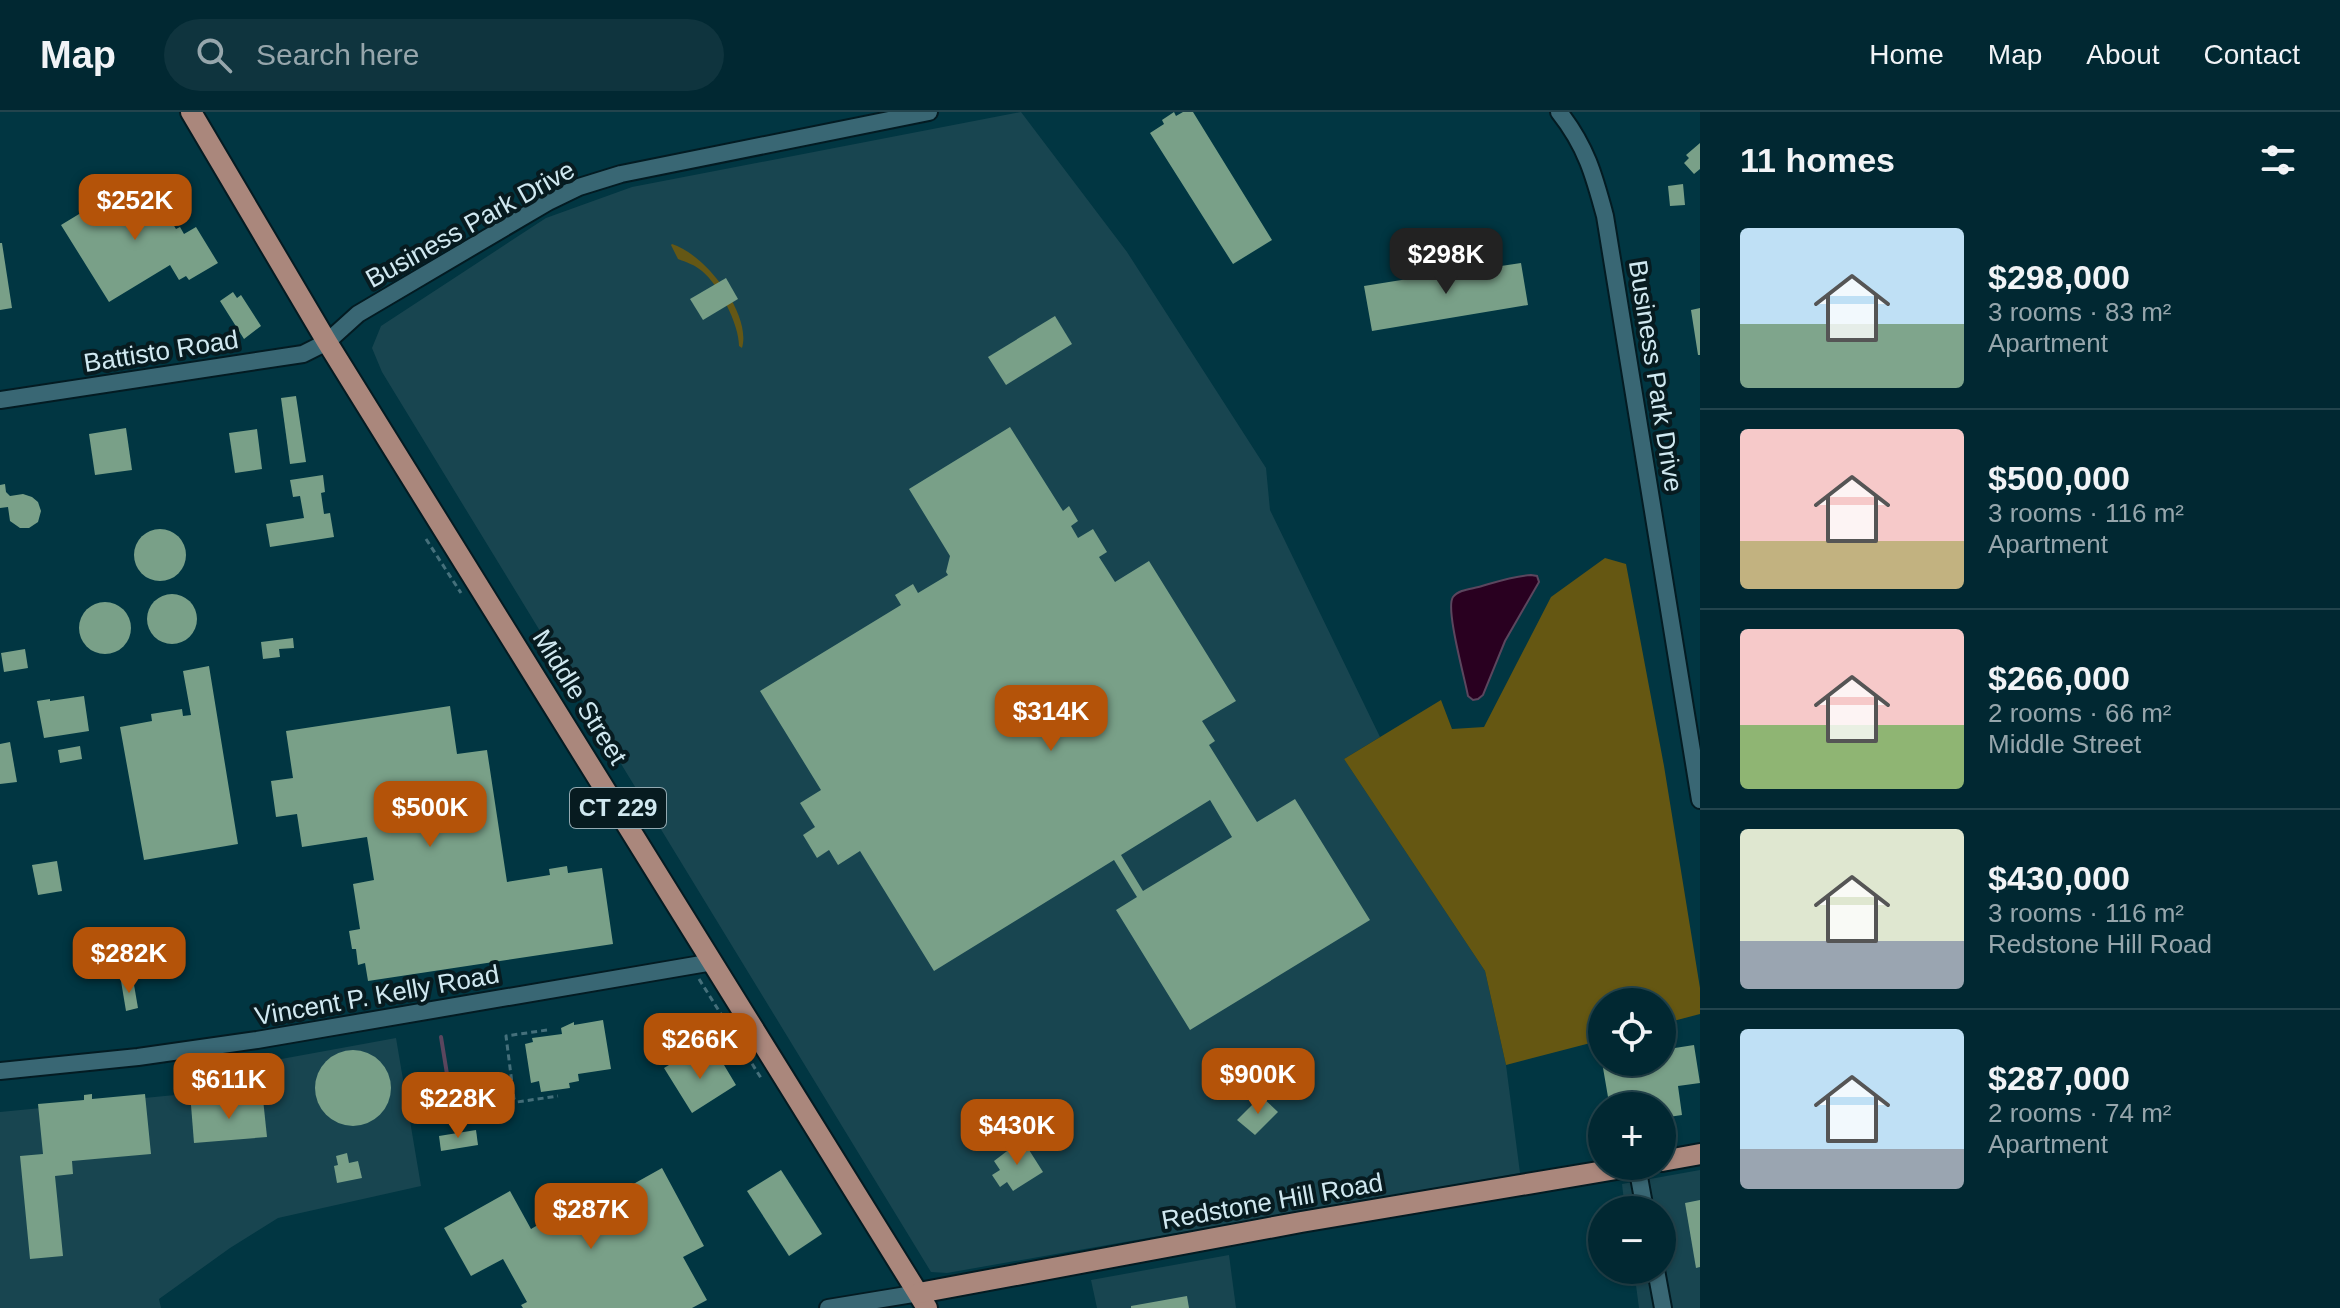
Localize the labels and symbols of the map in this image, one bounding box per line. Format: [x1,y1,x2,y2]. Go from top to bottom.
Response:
street label: Business Park Drive [360,154,580,294]
pin: $252K [79,174,191,242]
pin: $298K [1390,228,1502,296]
street label: Business Park Drive [1623,258,1689,494]
street label: Battisto Road [82,324,240,378]
street label: Middle Street [527,624,634,771]
pin: $314K [995,685,1107,753]
pin: $500K [374,781,486,849]
road number: CT 229 [570,788,666,828]
pin: $282K [73,927,185,995]
street label: Vincent P. Kelly Road [252,959,502,1031]
pin: $266K [644,1013,756,1081]
pin: $900K [1202,1048,1314,1116]
pin: $611K [173,1053,285,1121]
pin: $228K [402,1072,514,1140]
pin: $430K [961,1099,1073,1167]
street label: Redstone Hill Road [1159,1167,1385,1235]
pin: $287K [535,1183,647,1251]

